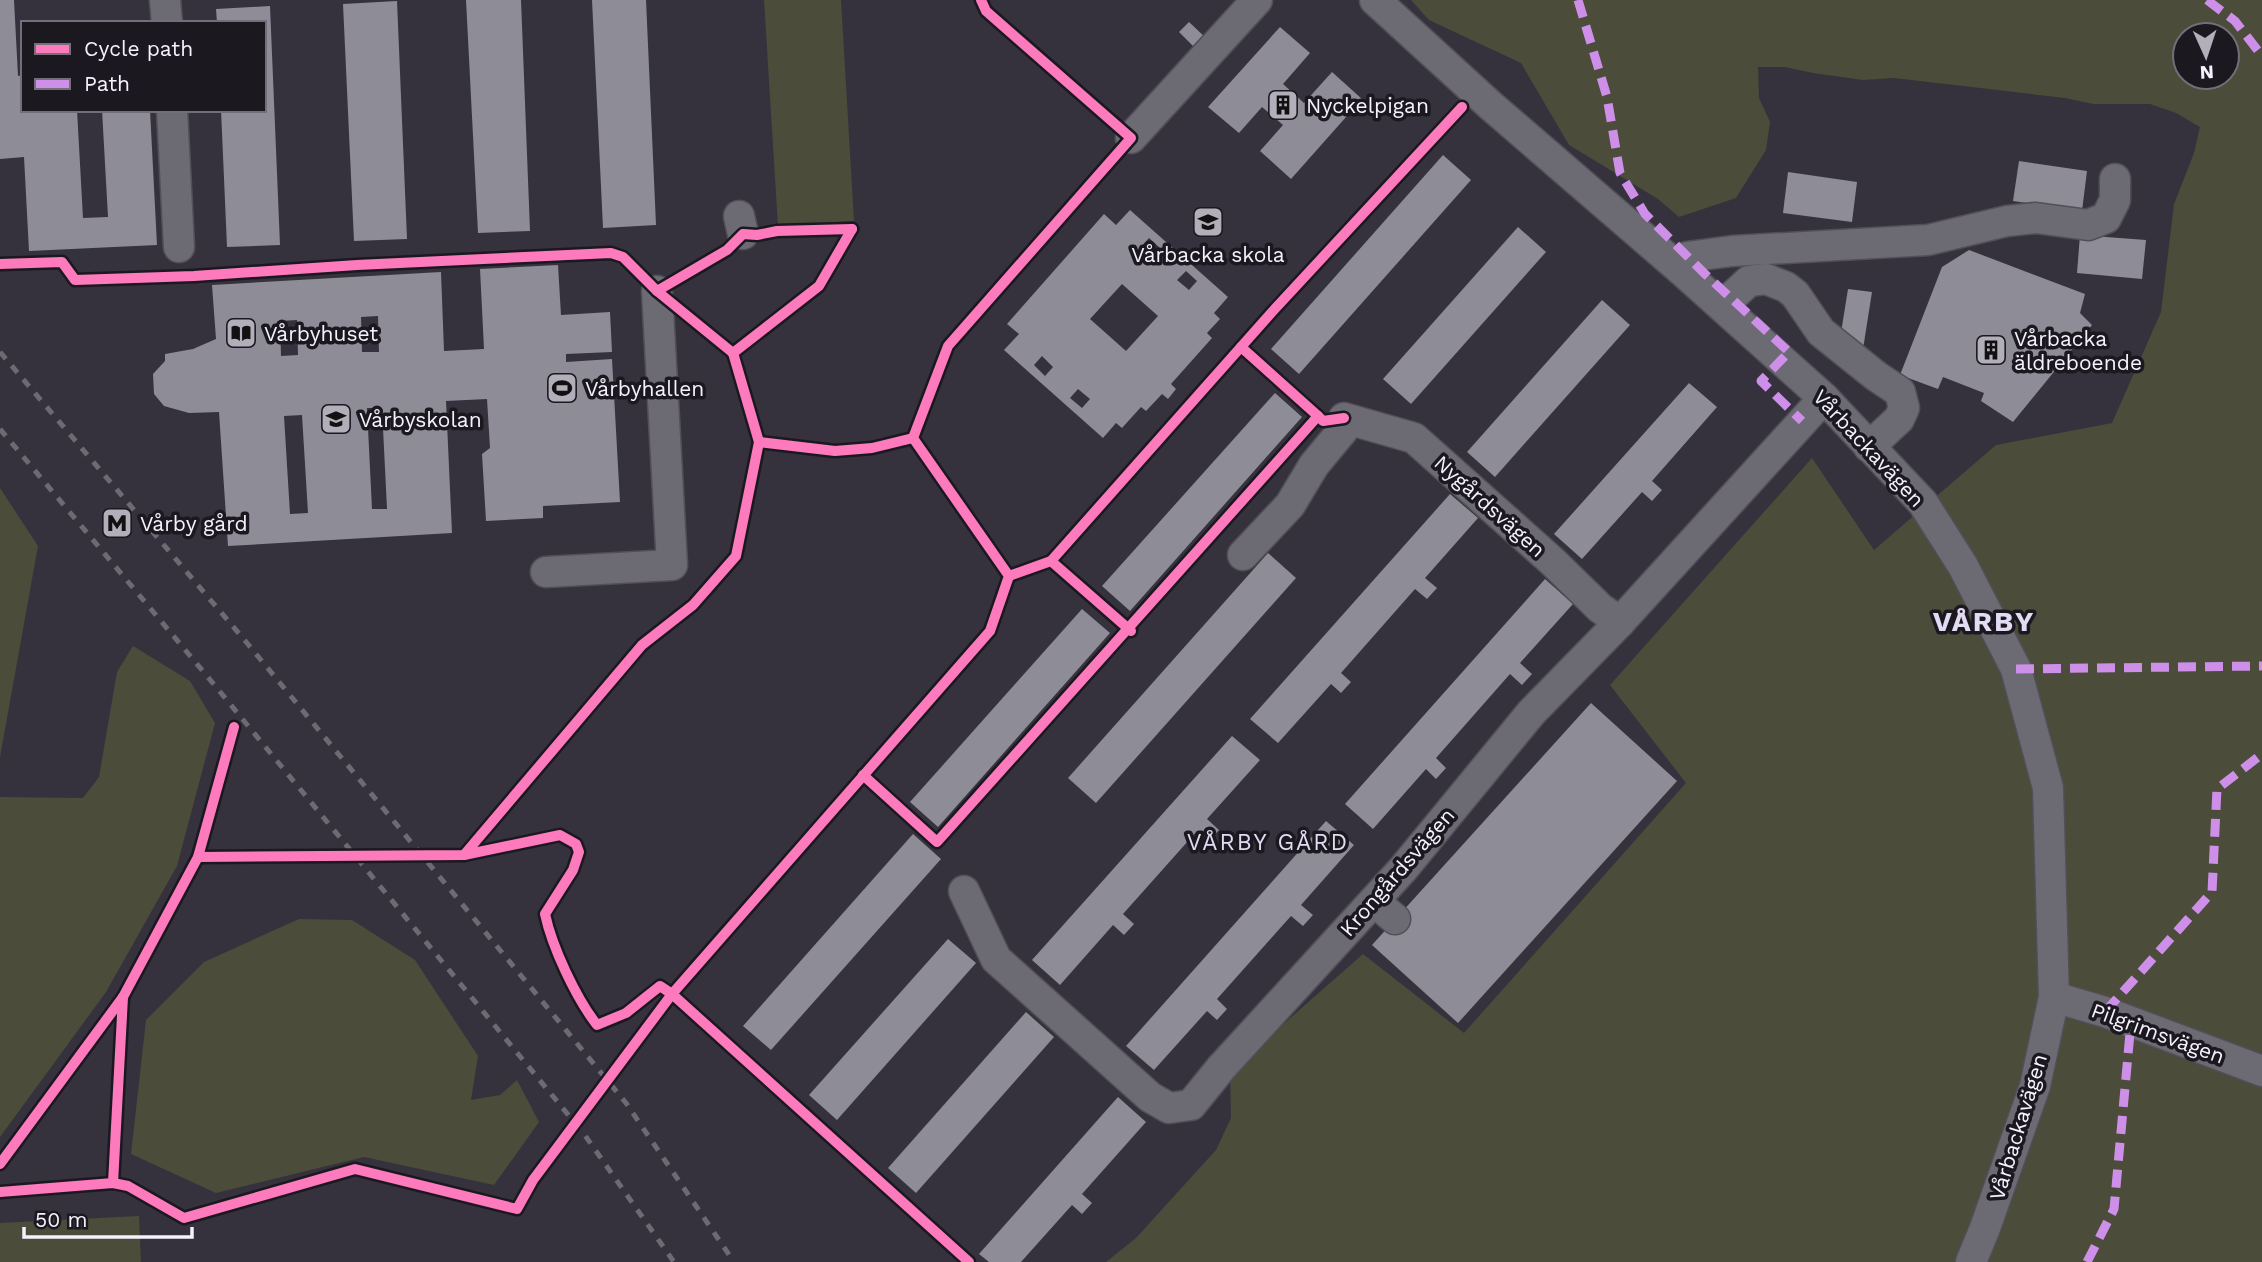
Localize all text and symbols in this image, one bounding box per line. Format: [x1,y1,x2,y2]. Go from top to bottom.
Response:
legend [21,21,266,112]
north arrow [2171,21,2241,91]
text: Cycle path [84,36,193,61]
text: N [2199,61,2215,84]
text: Path [84,71,130,96]
building icon: Nyckelpigan [1266,88,1300,122]
place label: Nyckelpigan [1306,93,1429,118]
school or university icon: Vårbacka skola [1191,205,1225,239]
place label: Vårbacka skola [1131,242,1285,267]
library icon: Vårbyhuset [224,316,258,350]
place label: Vårbyhuset [264,321,378,346]
place label: Vårbacka äldreboende [2014,326,2142,375]
building icon: Vårbacka äldreboende [1974,333,2008,367]
sports icon: Vårbyhallen [545,371,579,405]
place label: Vårbyhallen [585,376,704,401]
street label: Vårbackavägen [1808,384,1930,512]
school or university icon: Vårbyskolan [319,402,353,436]
place label: Vårbyskolan [359,407,482,432]
street label: Nygårdsvägen [1429,450,1551,562]
metro station icon: Vårby gård [100,506,134,540]
place label: Vårby gård [140,511,248,536]
district label: VÅRBY [1933,605,2035,638]
street label: Krongårdsvägen [1335,803,1459,941]
district label: VÅRBY GÅRD [1187,829,1349,856]
street label: Pilgrimsvägen [2088,997,2228,1069]
street label: Vårbackavägen [1984,1051,2052,1203]
scale bar [24,1196,192,1240]
text: 50 m [35,1207,87,1232]

